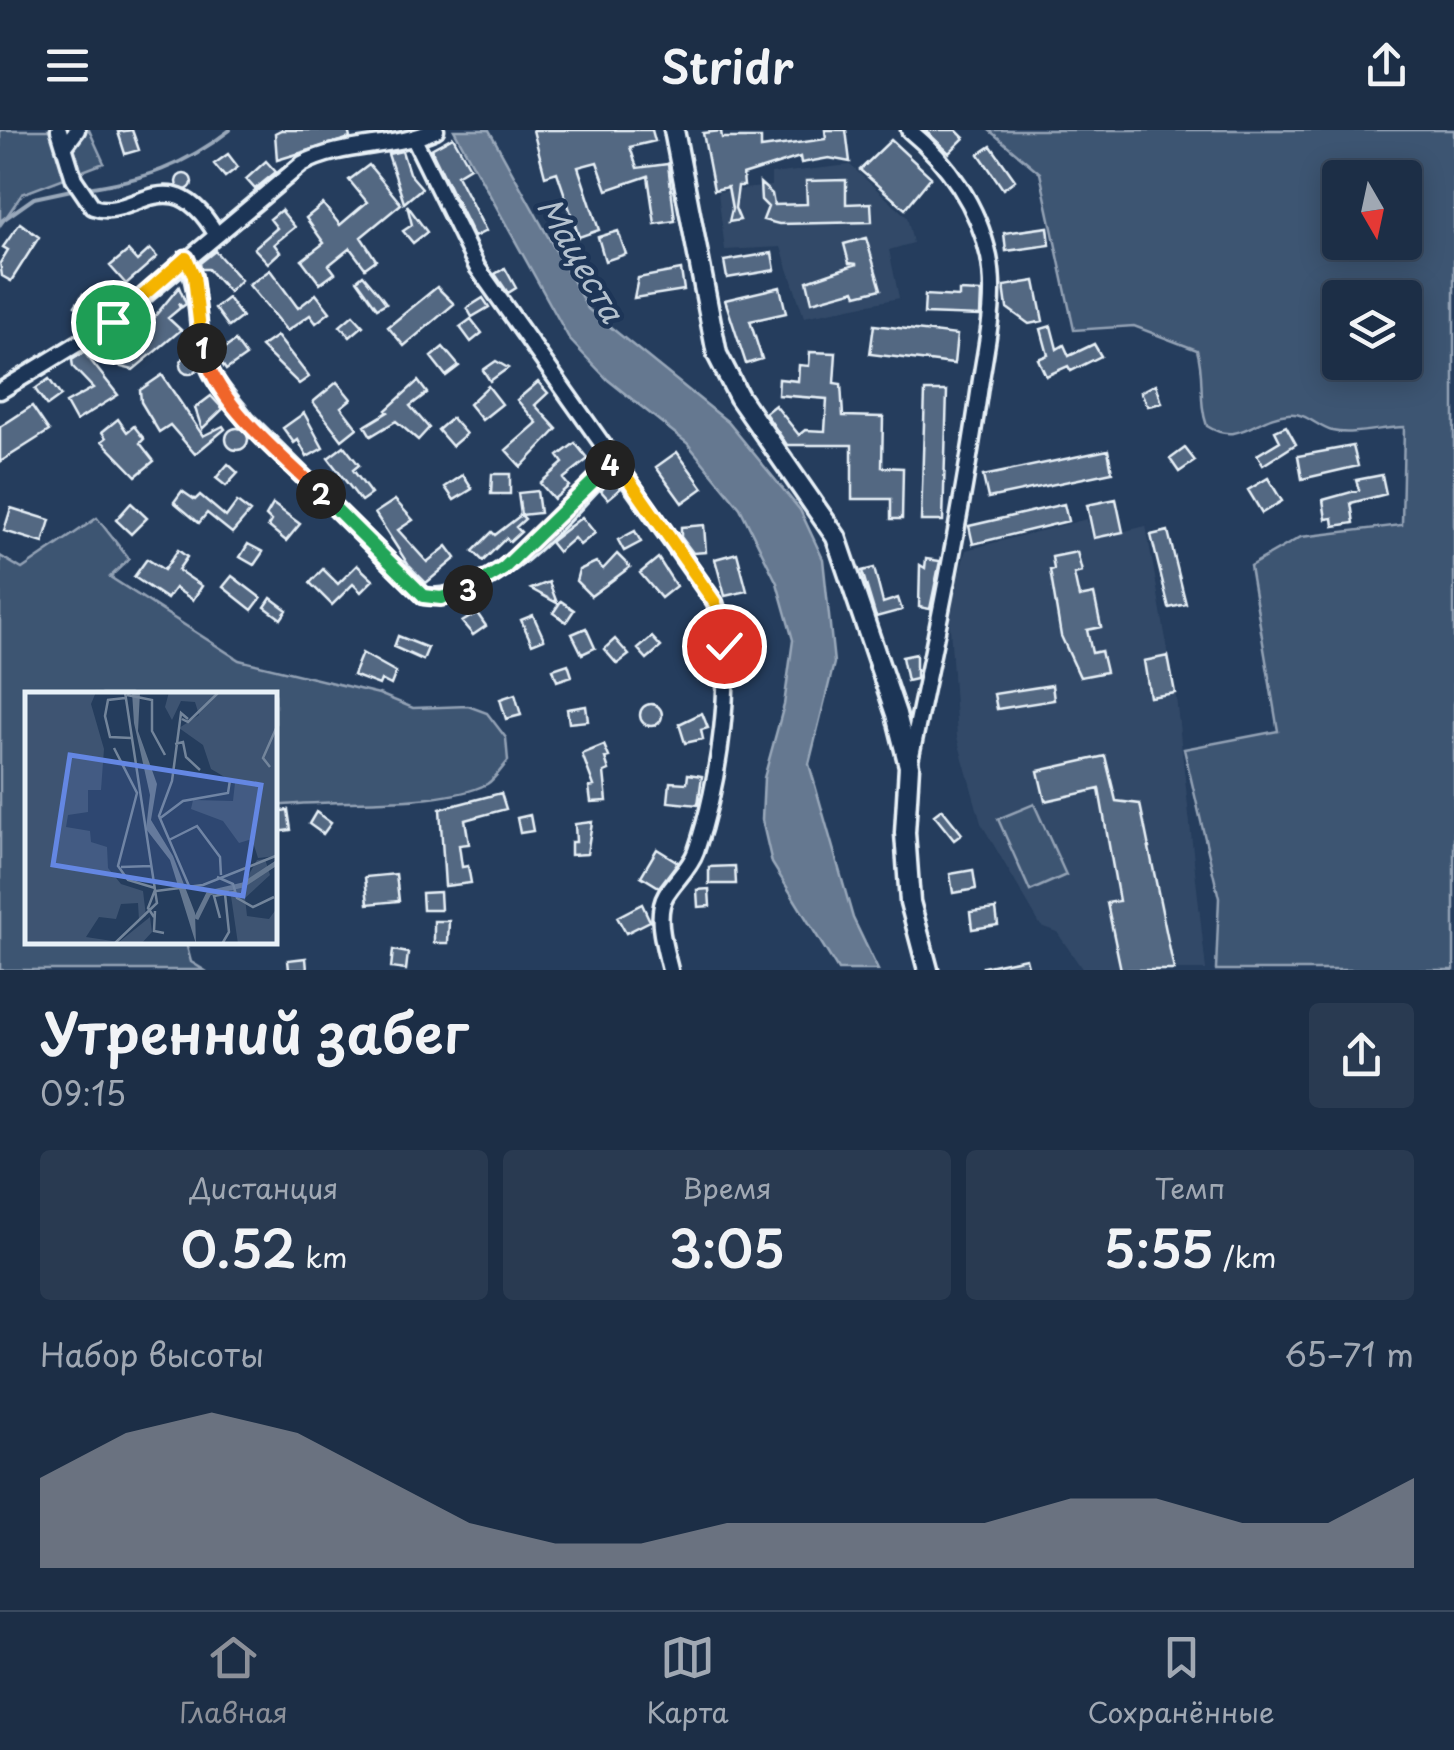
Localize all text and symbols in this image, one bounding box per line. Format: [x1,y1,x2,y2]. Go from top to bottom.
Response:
text: Stridr [660,31,794,99]
icon: menu [40,38,95,93]
icon: share [1359,38,1414,93]
north arrow [1322,160,1422,260]
map controls [1322,160,1422,380]
water label: Мацеста [526,187,638,332]
pin [71,280,156,365]
button: layers [1322,280,1422,380]
icon: arrive [86,295,141,350]
pin: 1 [177,323,227,373]
text: 1 [195,326,209,369]
pin: 4 [585,440,635,490]
text: 4 [600,443,620,486]
pin: 2 [296,469,346,519]
text: 2 [311,472,331,515]
pin: 3 [443,565,493,615]
text: 3 [459,568,477,611]
pin [682,604,767,689]
icon: check [697,619,752,674]
inset map [25,692,278,945]
text: Утренний забег [40,990,469,1073]
button: share [1309,1003,1414,1108]
text: 09:15 [40,1069,126,1117]
text: Дистанция [190,1166,338,1209]
text: Время [682,1166,772,1209]
text: Темп [1155,1166,1225,1209]
text: 0.52 [181,1209,296,1285]
text: 3:05 [669,1209,785,1285]
text: 5:55 [1103,1209,1214,1285]
text: km [296,1235,347,1278]
text: /km [1214,1235,1277,1278]
text: Набор высоты [40,1330,264,1378]
text: 65–71 m [1285,1330,1414,1378]
tab: Главная [179,1630,288,1733]
tab: Карта [647,1630,729,1733]
tab: Сохранённые [1087,1630,1275,1733]

